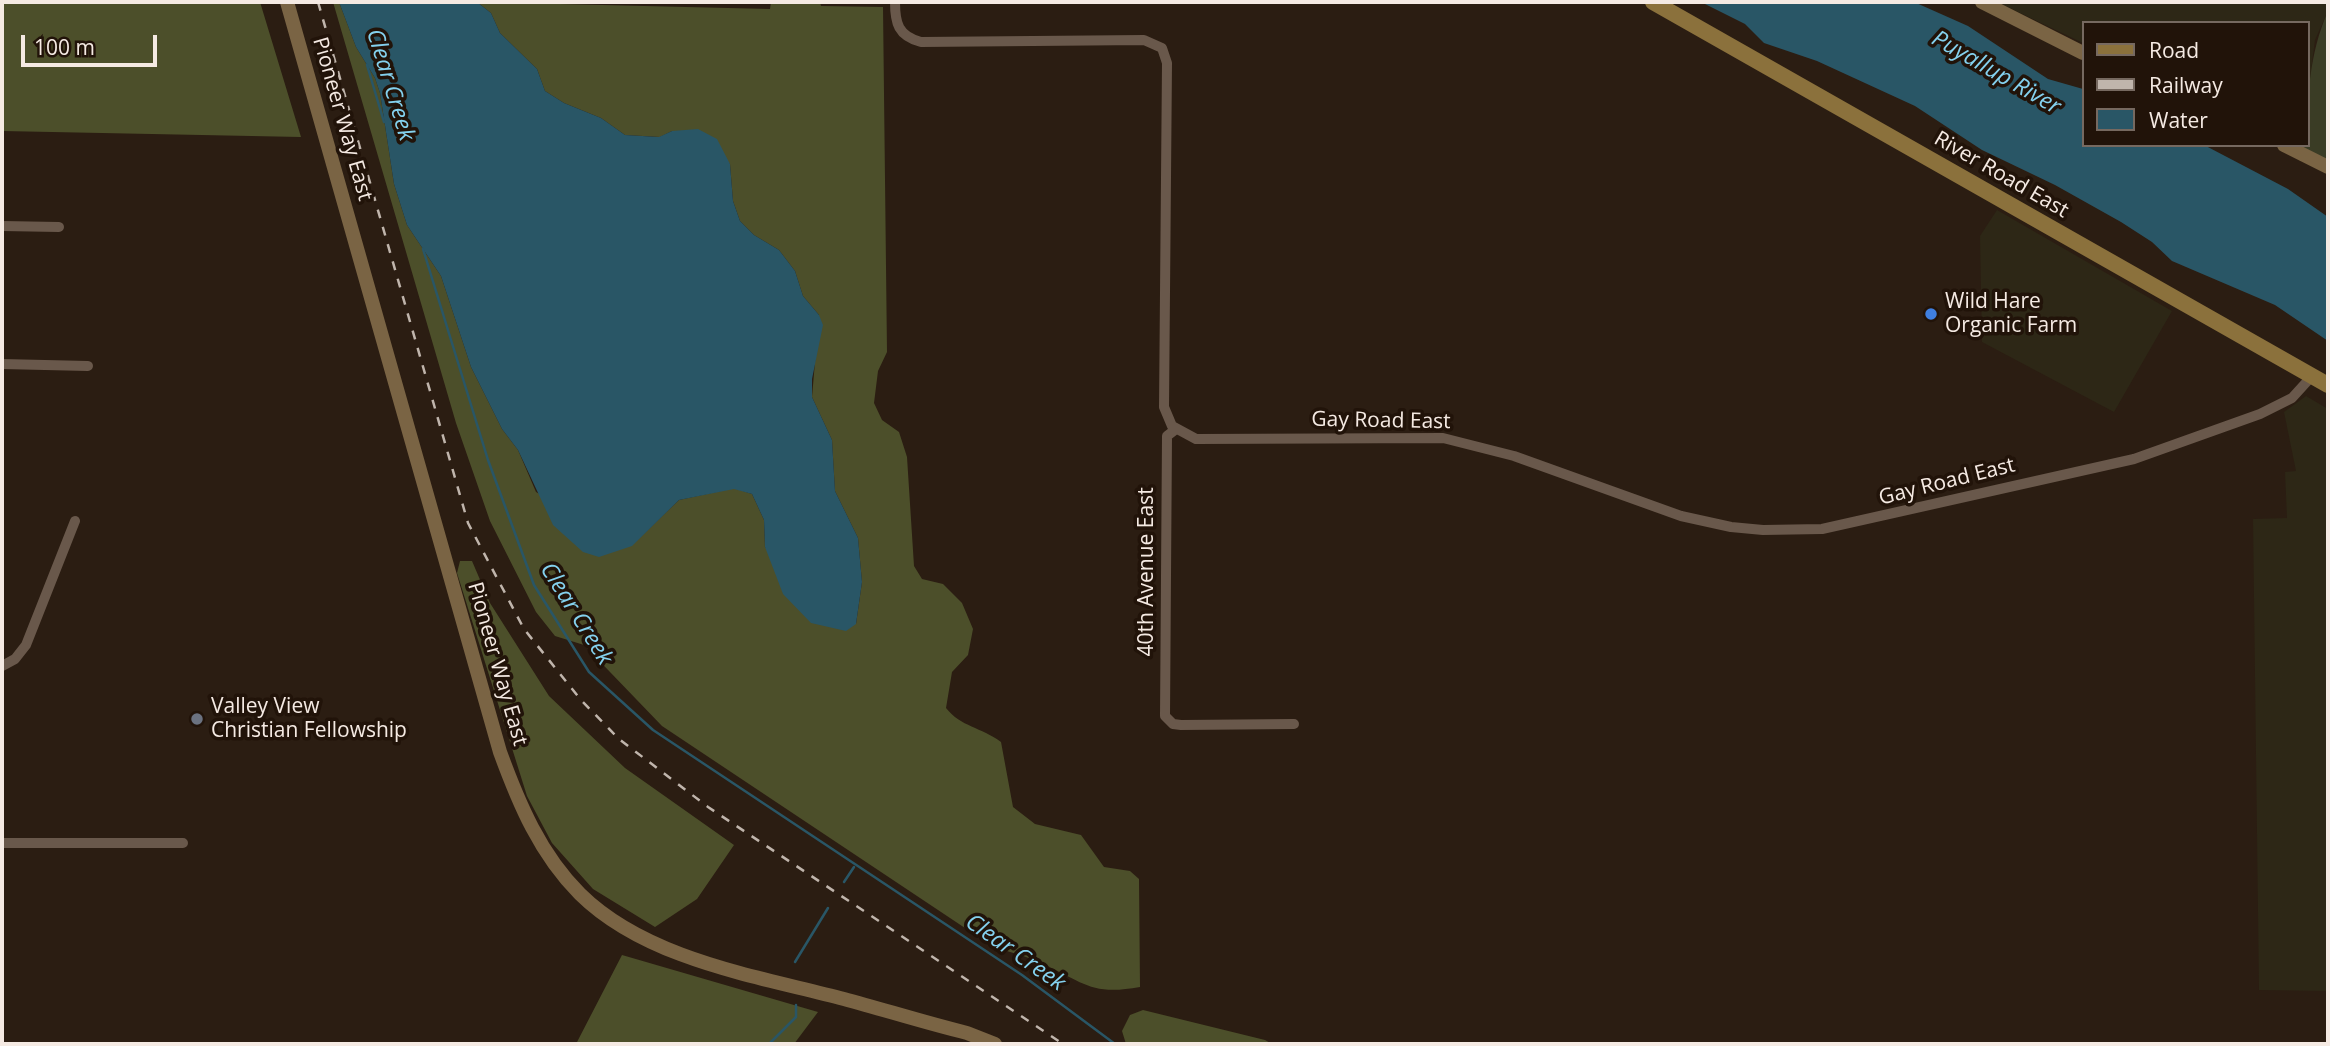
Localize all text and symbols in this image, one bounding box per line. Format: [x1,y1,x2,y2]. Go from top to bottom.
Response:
scale bar [24,21,161,65]
legend [2082,21,2309,147]
water label: Puyallup River [1927,25,2065,121]
water label: Clear Creek [360,26,420,144]
text: 100 m [34,33,95,61]
street label: Pioneer Way East [307,34,377,204]
text: Road [2149,36,2199,64]
text: Railway [2149,71,2223,99]
text: Water [2149,106,2208,134]
street label: River Road East [1929,126,2073,224]
place label: Wild Hare Organic Farm [1945,289,2077,339]
marker: Wild Hare Organic Farm [1923,306,1939,322]
street label: Gay Road East [1311,407,1451,435]
street label: Gay Road East [1876,453,2018,511]
street label: 40th Avenue East [1134,487,1160,657]
water label: Clear Creek [534,558,618,670]
street label: Pioneer Way East [462,579,532,749]
place label: Valley View Christian Fellowship [211,694,407,744]
marker: Valley View Christian Fellowship [189,711,205,727]
water label: Clear Creek [960,909,1070,997]

